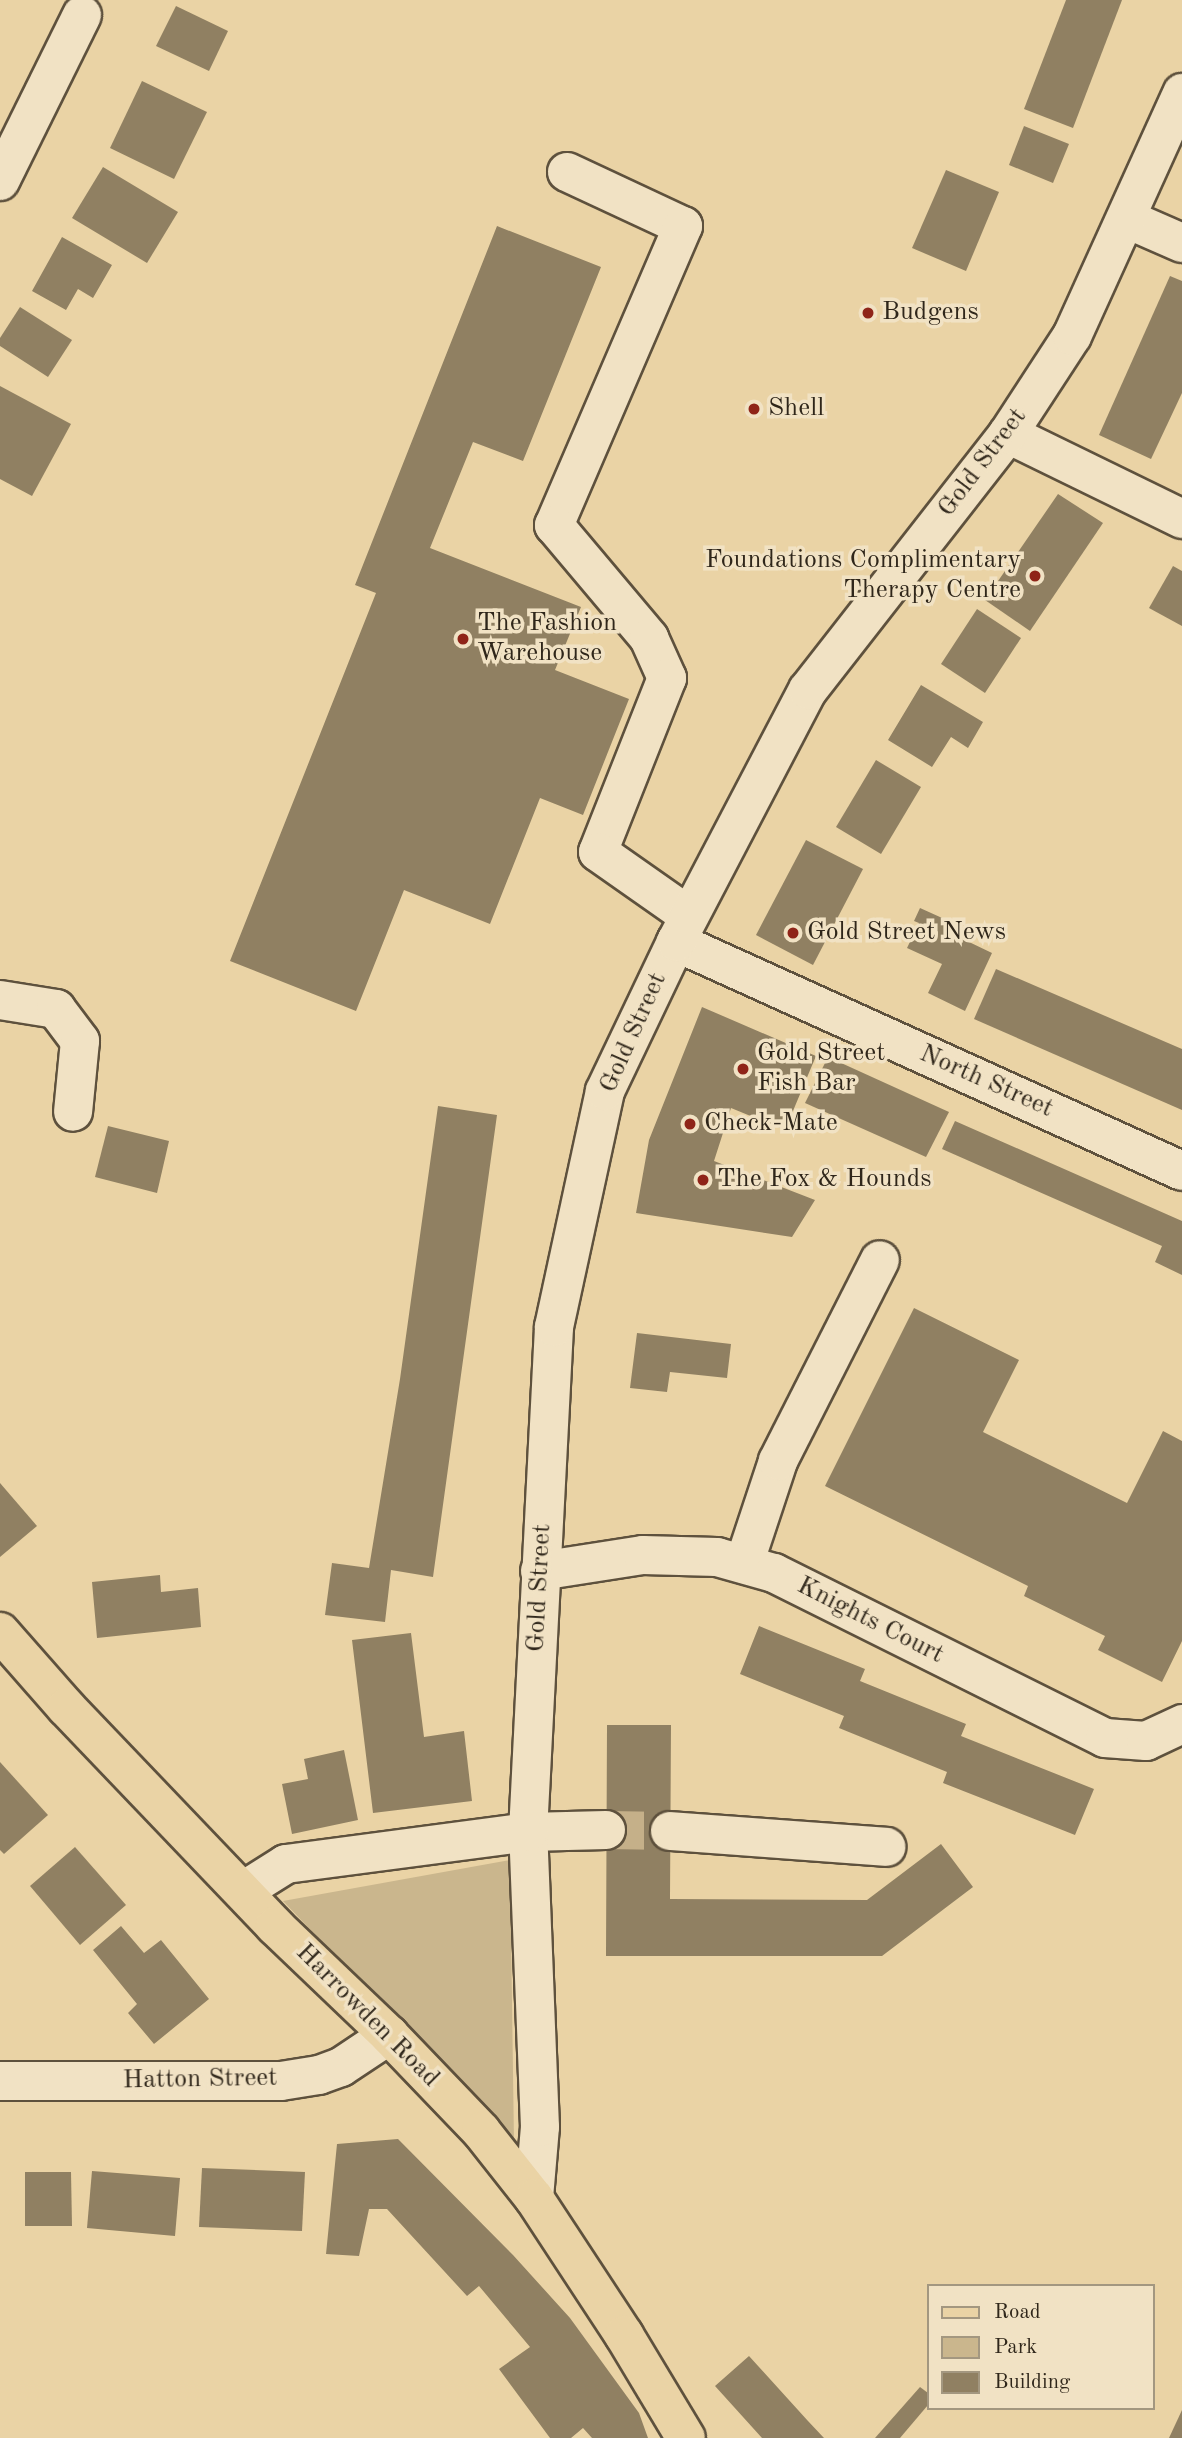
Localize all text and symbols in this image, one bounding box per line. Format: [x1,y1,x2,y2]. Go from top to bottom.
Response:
place label: Budgens [882,297,979,329]
marker: Budgens [860,305,876,321]
place label: Shell [768,393,824,425]
marker: Shell [746,401,762,417]
street label: Gold Street [932,402,1034,524]
place label: Foundations Complimentary Therapy Centre [705,545,1021,606]
marker: Foundations Complimentary Therapy Centre [1027,568,1043,584]
place label: The Fashion Warehouse [477,608,617,670]
marker: The Fashion Warehouse [455,631,471,647]
place label: Gold Street News [807,917,1006,949]
marker: Gold Street News [785,925,801,941]
street label: Gold Street [594,968,674,1098]
place label: Gold Street Fish Bar [757,1038,885,1100]
street label: North Street [914,1039,1058,1125]
marker: Gold Street Fish Bar [735,1061,751,1077]
place label: Check-Mate [704,1108,838,1140]
marker: Check-Mate [682,1116,698,1132]
place label: The Fox & Hounds [717,1164,932,1196]
marker: The Fox & Hounds [695,1172,711,1188]
street label: Gold Street [521,1523,559,1653]
street label: Knights Court [791,1571,949,1671]
street label: Harrowden Road [288,1937,446,2095]
street label: Hatton Street [122,2063,278,2097]
legend [926,2284,1154,2410]
text: Road [994,2302,1041,2323]
text: Park [994,2337,1037,2358]
text: Building [994,2372,1070,2393]

